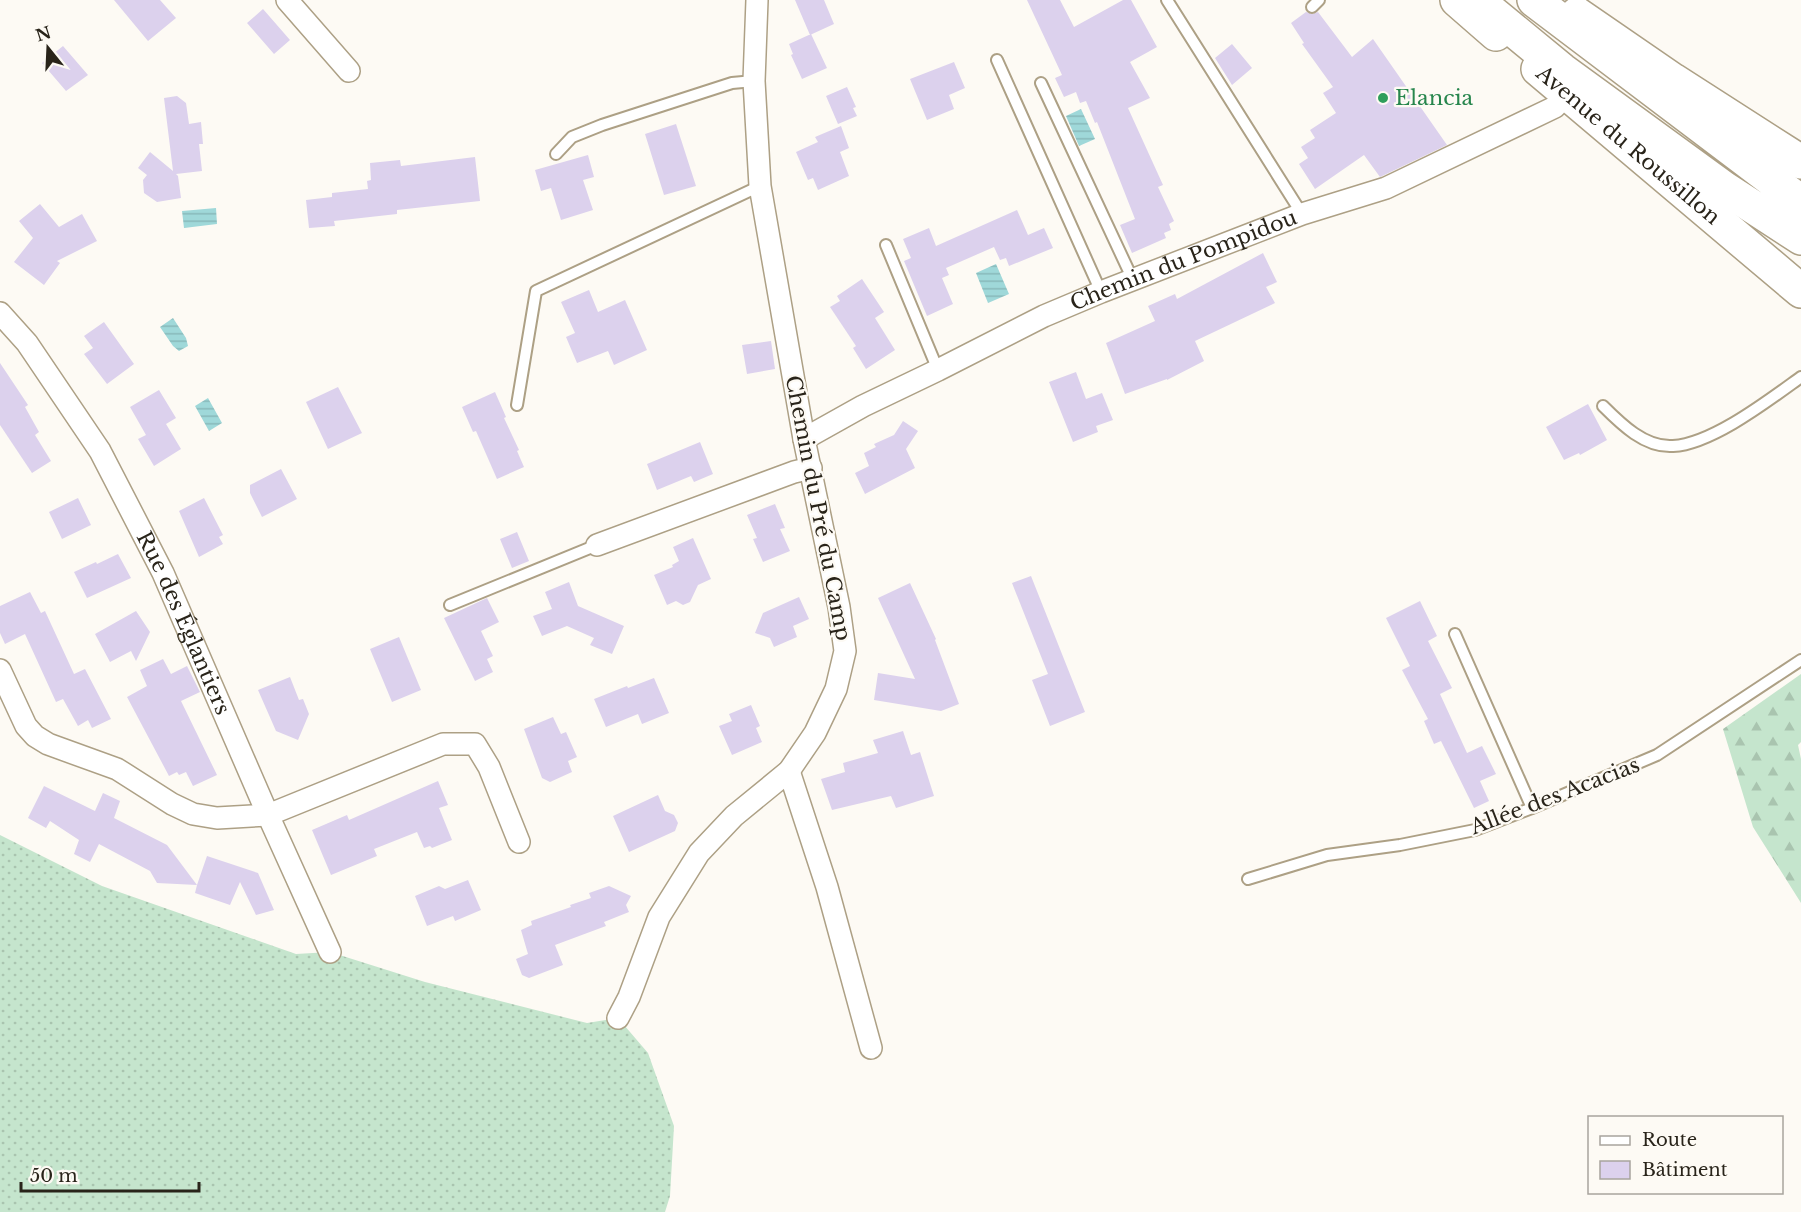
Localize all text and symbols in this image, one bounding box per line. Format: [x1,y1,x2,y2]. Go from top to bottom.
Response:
north arrow [18,18,78,78]
text: N [33,22,54,46]
street label: Avenue du Roussillon [1530,59,1725,230]
place label: Elancia [1395,85,1474,111]
marker: Elancia [1376,91,1390,105]
street label: Chemin du Pompidou [1066,204,1301,317]
street label: Chemin du Pré du Camp [780,373,856,643]
street label: Rue des Églantiers [131,527,236,719]
street label: Allée des Acacias [1466,752,1643,841]
legend [1588,1116,1783,1194]
text: Route [1642,1129,1697,1151]
scale bar [21,1155,200,1193]
text: Bâtiment [1642,1159,1728,1181]
text: 50 m [30,1165,78,1187]

